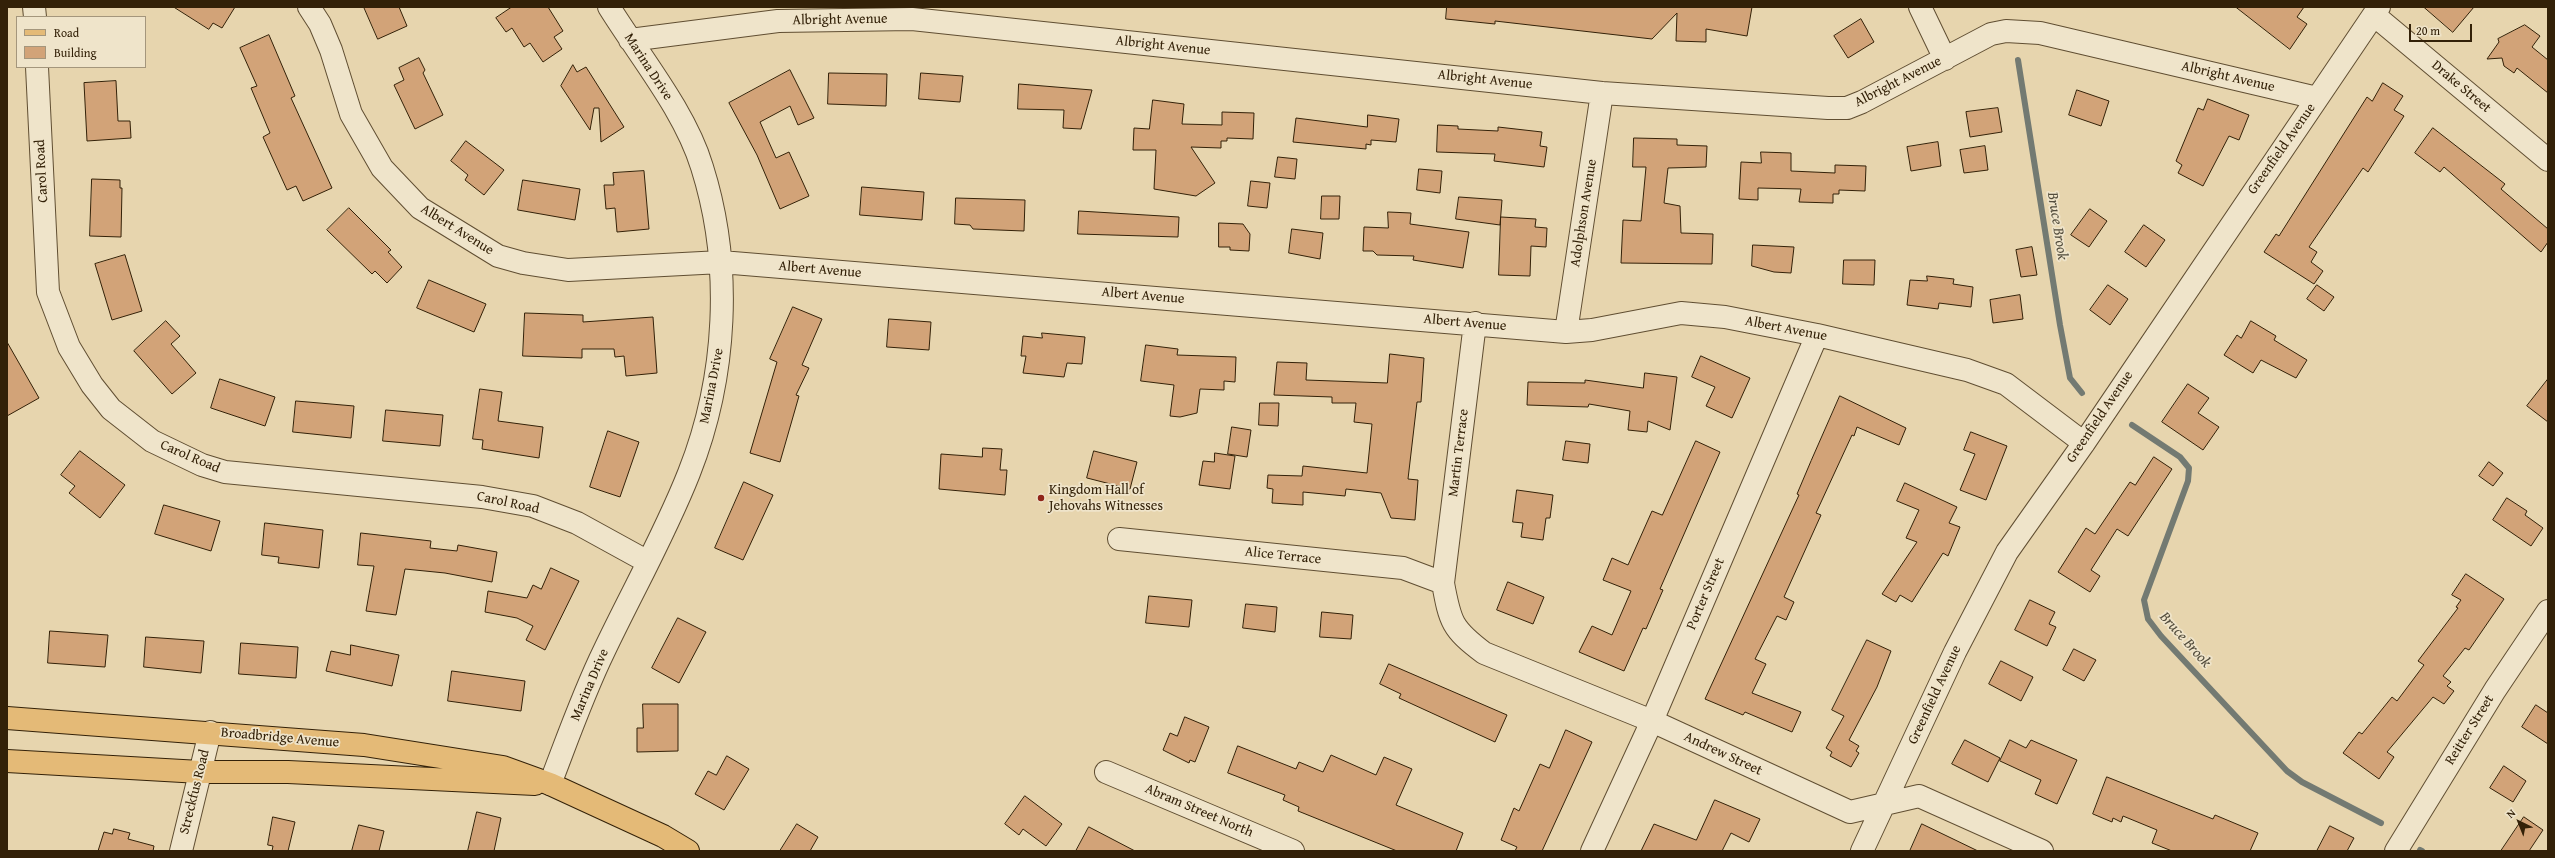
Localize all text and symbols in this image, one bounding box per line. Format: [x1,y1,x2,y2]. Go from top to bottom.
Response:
street label: Albright Avenue [792,11,888,29]
legend [16,16,146,68]
scale bar [2411,16,2474,42]
text: 20 m [2416,22,2440,39]
text: Road [54,24,79,41]
street label: Marina Drive [620,30,676,104]
street label: Albright Avenue [1115,33,1211,59]
text: Building [54,44,97,61]
street label: Albright Avenue [1852,53,1944,111]
street label: Drake Street [2428,57,2494,117]
street label: Albright Avenue [2180,58,2276,96]
street label: Albright Avenue [1437,67,1533,93]
street label: Greenfield Avenue [2244,100,2320,198]
street label: Carol Road [32,139,52,203]
street label: Adolphson Avenue [1567,158,1601,268]
water label: Bruce Brook [2043,191,2071,261]
street label: Albert Avenue [417,201,497,259]
street label: Albert Avenue [778,258,862,282]
street label: Albert Avenue [1101,284,1185,308]
street label: Albert Avenue [1423,311,1507,335]
street label: Albert Avenue [1744,313,1828,345]
street label: Marina Drive [696,347,728,425]
street label: Greenfield Avenue [2063,368,2137,466]
street label: Martin Terrace [1445,408,1473,498]
street label: Carol Road [158,437,222,477]
place label: Kingdom Hall of Jehovahs Witnesses [1049,482,1163,514]
street label: Carol Road [475,488,541,518]
marker: Kingdom Hall of Jehovahs Witnesses [1036,493,1046,503]
street label: Alice Terrace [1244,544,1322,568]
street label: Porter Street [1683,556,1729,632]
water label: Bruce Brook [2155,608,2215,672]
street label: Greenfield Avenue [1905,643,1965,747]
street label: Marina Drive [567,646,613,724]
street label: Reitter Street [2442,692,2498,768]
street label: Broadbridge Avenue [220,724,340,752]
street label: Andrew Street [1681,729,1765,779]
street label: Streckfus Road [176,748,214,836]
street label: Abram Street North [1142,781,1256,841]
north arrow [2499,802,2539,842]
text: N [2503,805,2519,822]

